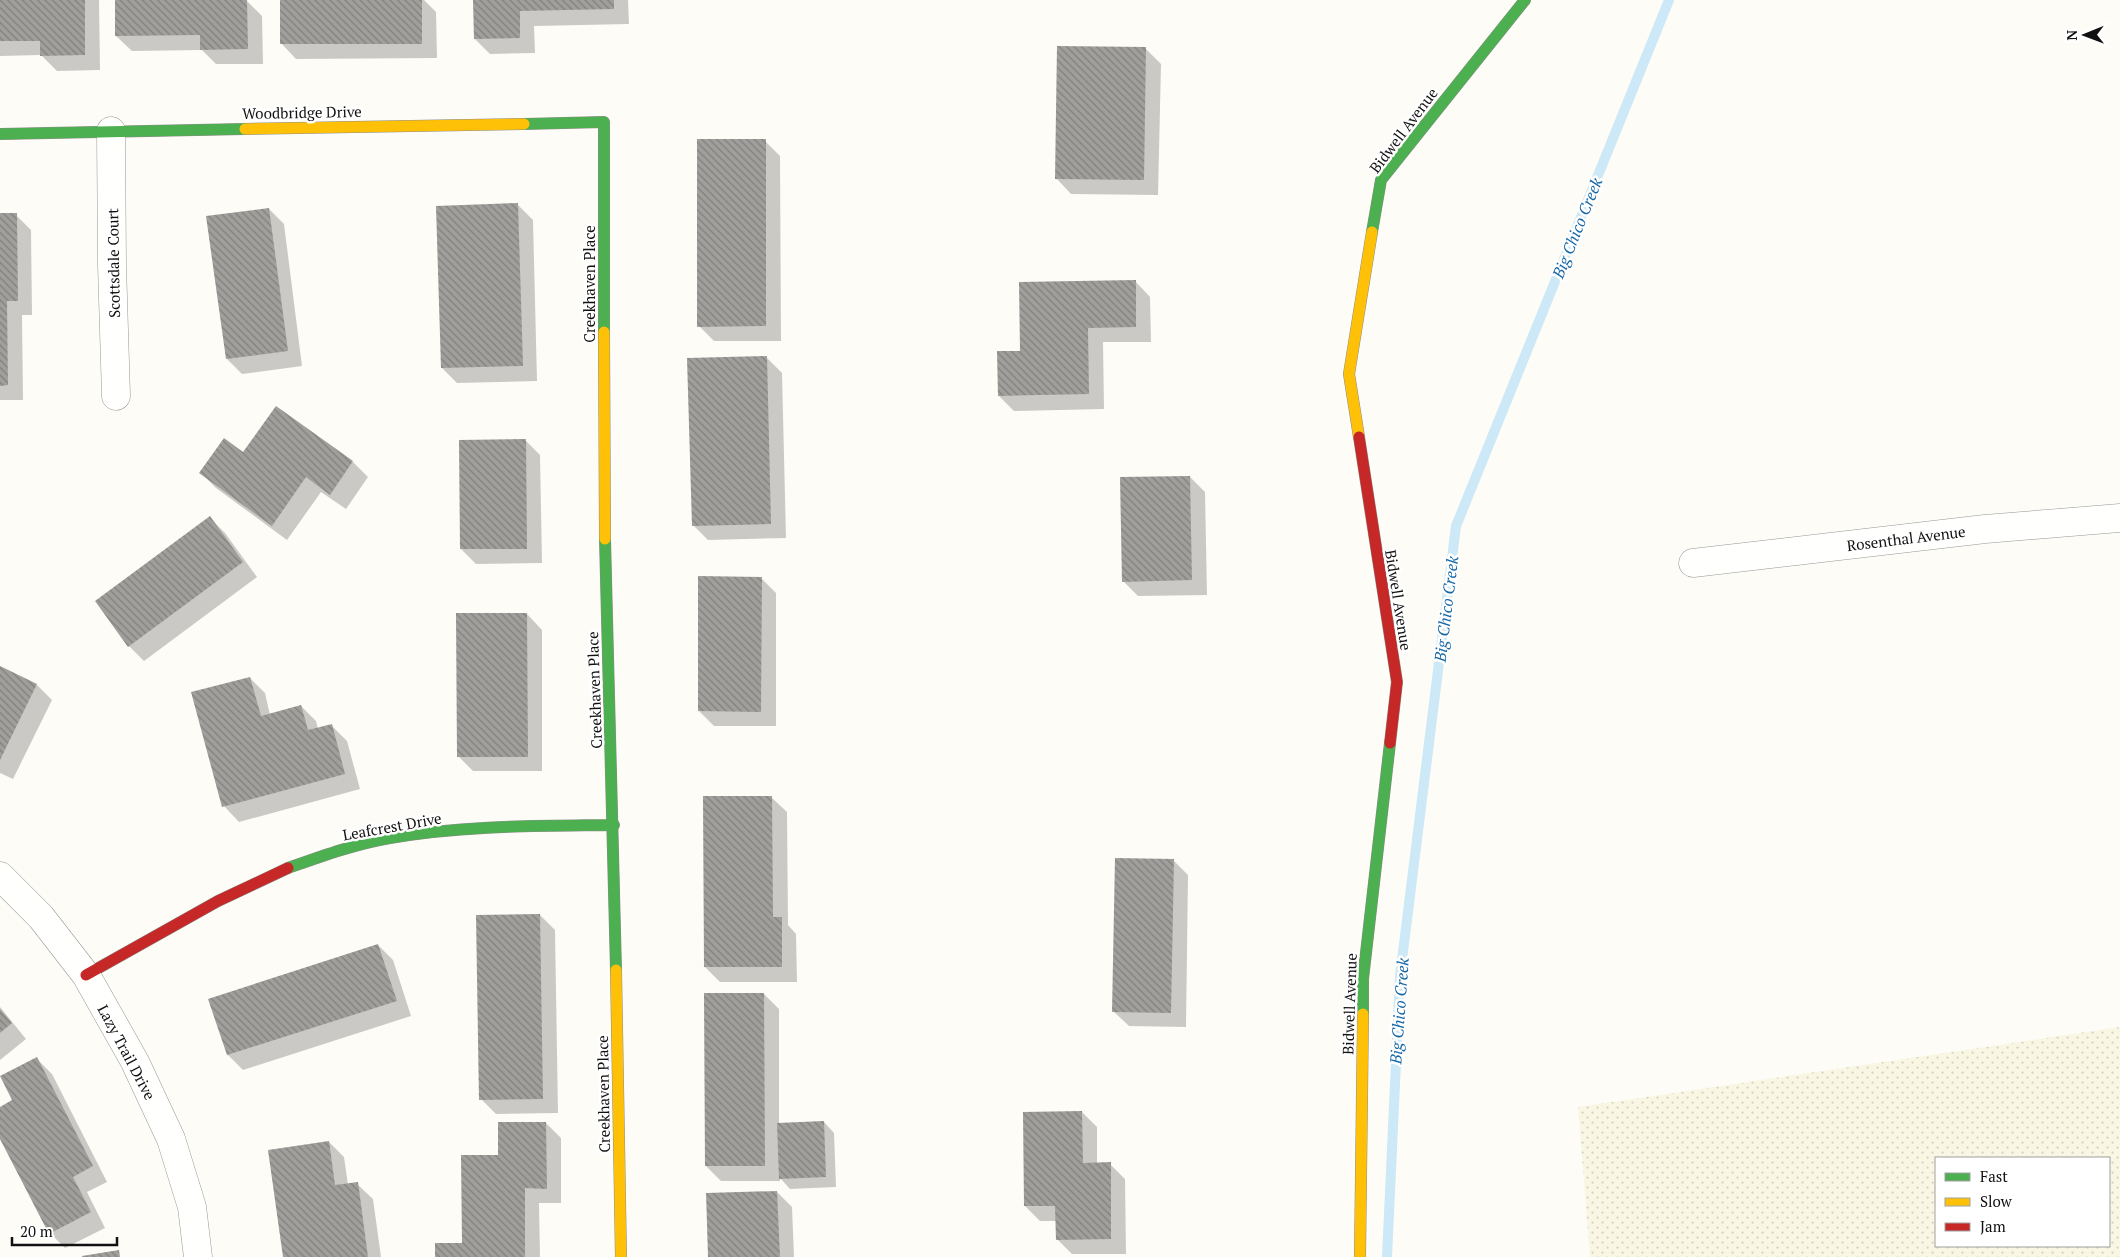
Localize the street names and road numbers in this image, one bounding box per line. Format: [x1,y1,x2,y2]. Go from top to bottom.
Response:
street label: Bidwell Avenue [1364,83,1442,177]
street label: Woodbridge Drive [242,101,362,123]
street label: Scottsdale Court [102,208,124,318]
street label: Creekhaven Place [579,225,599,343]
street label: Rosenthal Avenue [1845,521,1967,555]
street label: Bidwell Avenue [1381,548,1417,652]
street label: Creekhaven Place [582,631,606,749]
street label: Leafcrest Drive [341,807,443,845]
street label: Bidwell Avenue [1337,953,1361,1055]
street label: Lazy Trail Drive [94,1001,160,1103]
street label: Creekhaven Place [592,1035,614,1153]

